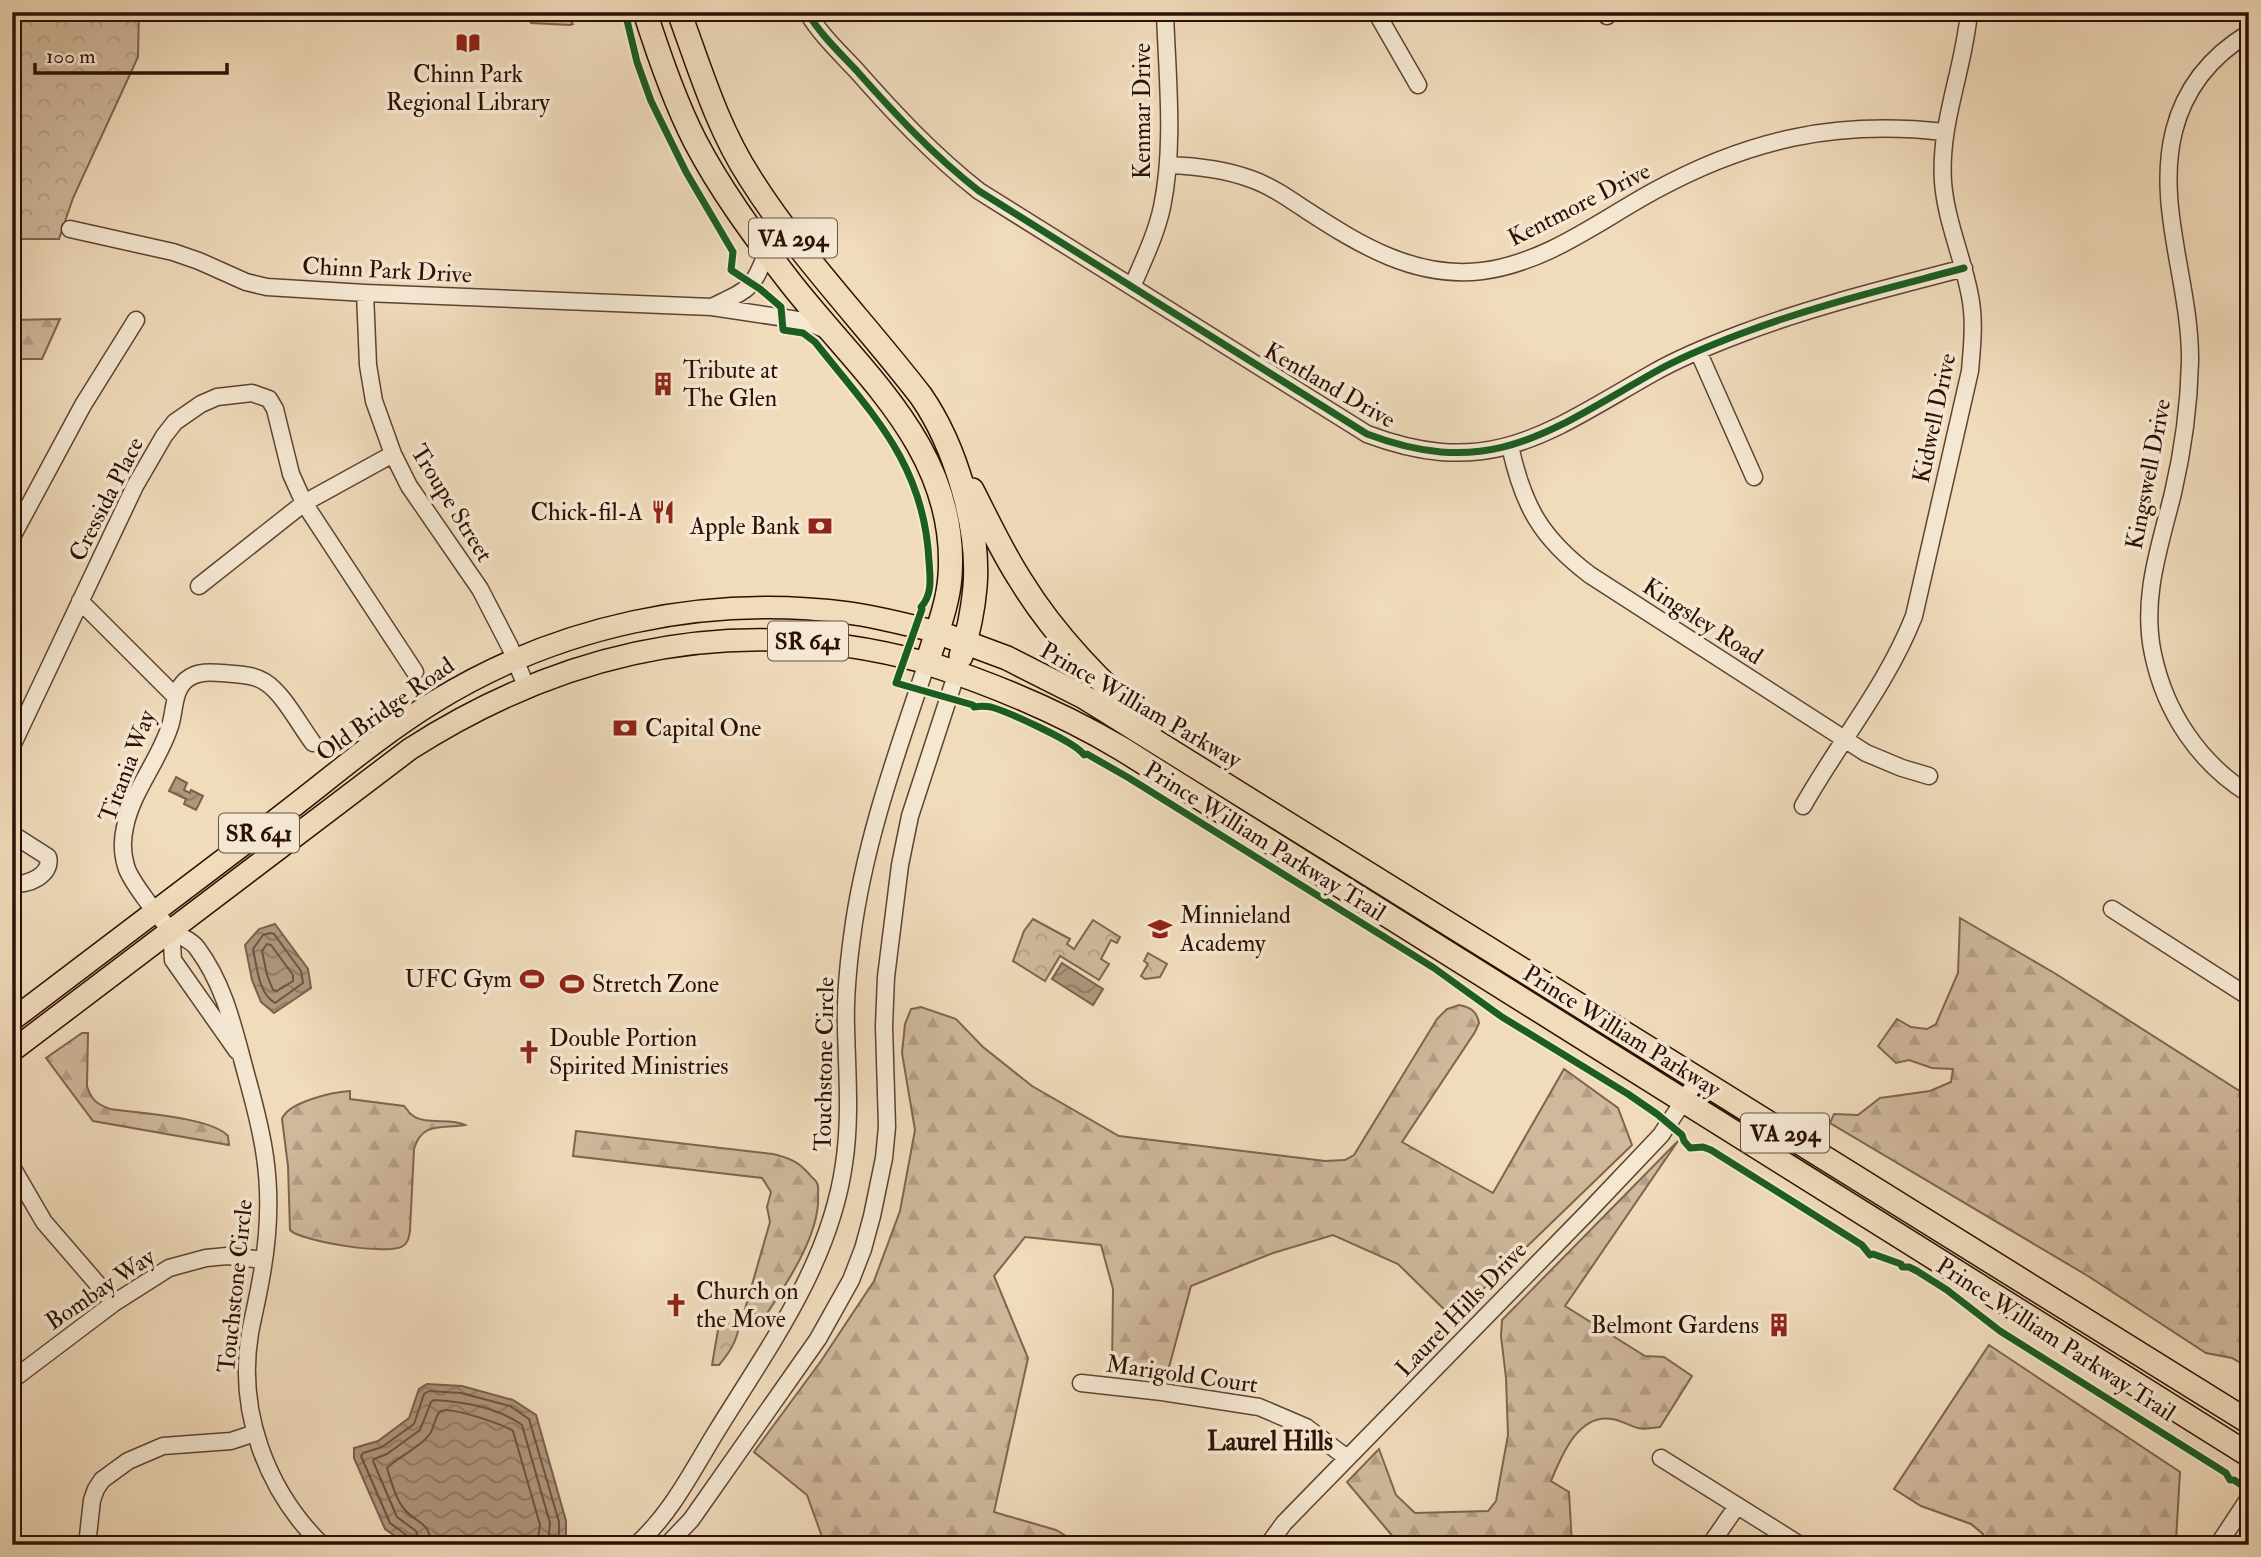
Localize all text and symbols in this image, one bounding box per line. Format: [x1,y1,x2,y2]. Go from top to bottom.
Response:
library icon: Chinn Park Regional Library [454,29,482,57]
scale bar [35,32,228,76]
text: 100 m [46,43,96,70]
street label: Kenmar Drive [1127,43,1158,179]
place label: Chinn Park Regional Library [386,59,550,118]
street label: Kentmore Drive [1503,155,1656,254]
road number: VA 294 [749,218,837,258]
street label: Chinn Park Drive [301,251,473,290]
street label: Kentland Drive [1259,335,1401,436]
street label: Kidwell Drive [1906,350,1963,486]
place label: Tribute at The Glen [683,355,778,414]
building icon: Tribute at The Glen [649,370,677,398]
street label: Kingswell Drive [2119,396,2178,552]
street label: Cressida Place [62,432,151,567]
street label: Troupe Street [403,439,500,568]
place label: Chick-fil-A [530,497,643,528]
restaurant icon: Chick-fil-A [649,498,677,526]
place label: Apple Bank [689,511,800,542]
bank icon: Apple Bank [806,512,834,540]
street label: Kingsley Road [1637,571,1769,672]
road number: SR 641 [768,622,848,660]
street label: Prince William Parkway [1034,635,1247,776]
street label: Old Bridge Road [310,650,461,769]
street label: Titania Way [92,705,163,827]
place label: Capital One [645,713,761,744]
bank icon: Capital One [611,714,639,742]
street label: Prince William Parkway Trail [1138,754,1391,929]
road number: SR 641 [219,814,299,852]
place label: Minnieland Academy [1179,900,1291,959]
school or university icon: Minnieland Academy [1146,915,1174,943]
street label: Prince William Parkway [1517,958,1727,1105]
place label: UFC Gym [405,964,512,995]
sports icon: UFC Gym [518,965,546,993]
place label: Stretch Zone [592,969,719,1000]
sports icon: Stretch Zone [558,970,586,998]
street label: Touchstone Circle [807,977,842,1151]
place label: Double Portion Spirited Ministries [549,1023,728,1082]
church icon: Double Portion Spirited Ministries [515,1038,543,1066]
road number: VA 294 [1741,1114,1829,1152]
street label: Touchstone Circle [211,1198,260,1374]
street label: Laurel Hills Drive [1389,1235,1534,1384]
street label: Bombay Way [40,1241,161,1337]
street label: Prince William Parkway Trail [1930,1250,2181,1428]
place label: Church on the Move [696,1276,799,1335]
church icon: Church on the Move [662,1291,690,1319]
place label: Belmont Gardens [1591,1310,1759,1341]
building icon: Belmont Gardens [1765,1311,1793,1339]
street label: Marigold Court [1104,1349,1260,1401]
district label: Laurel Hills [1207,1426,1333,1458]

